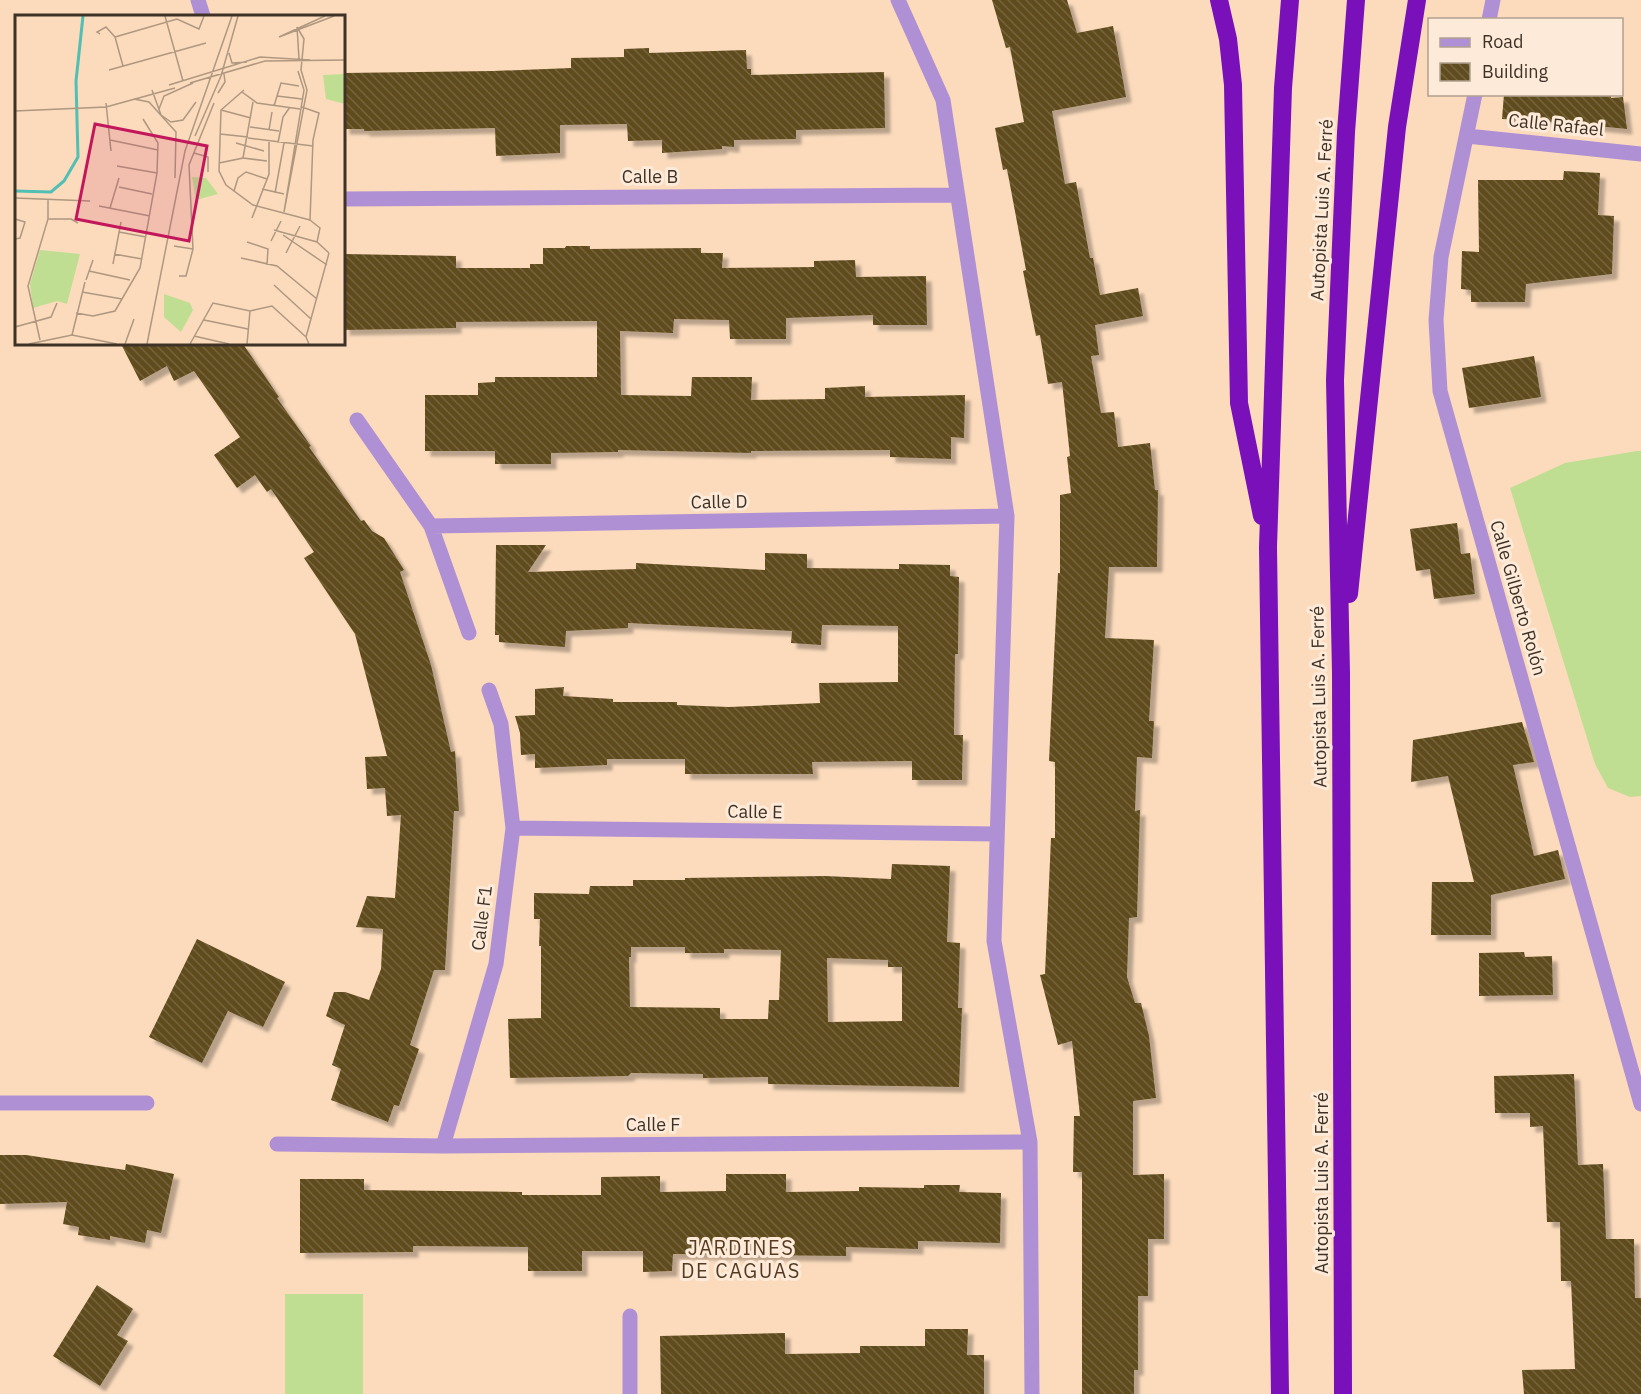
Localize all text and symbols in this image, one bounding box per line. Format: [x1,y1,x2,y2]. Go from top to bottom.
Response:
inset map [15,15,345,345]
legend [1428,18,1623,96]
text: Road [1482,30,1523,53]
text: Building [1482,60,1549,83]
street label: Calle Rafael [1507,108,1605,141]
street label: Autopista Luis A. Ferré [1305,118,1338,301]
street label: Calle B [622,165,678,188]
street label: Calle D [690,490,748,513]
street label: Calle Gilberto Rolón [1485,517,1552,678]
street label: Autopista Luis A. Ferré [1305,606,1332,788]
street label: Calle E [727,800,783,823]
street label: Calle F1 [466,884,497,952]
street label: Autopista Luis A. Ferré [1310,1092,1333,1274]
street label: Calle F [626,1113,680,1136]
district label: JARDINES DE CAGUAS [681,1234,801,1284]

